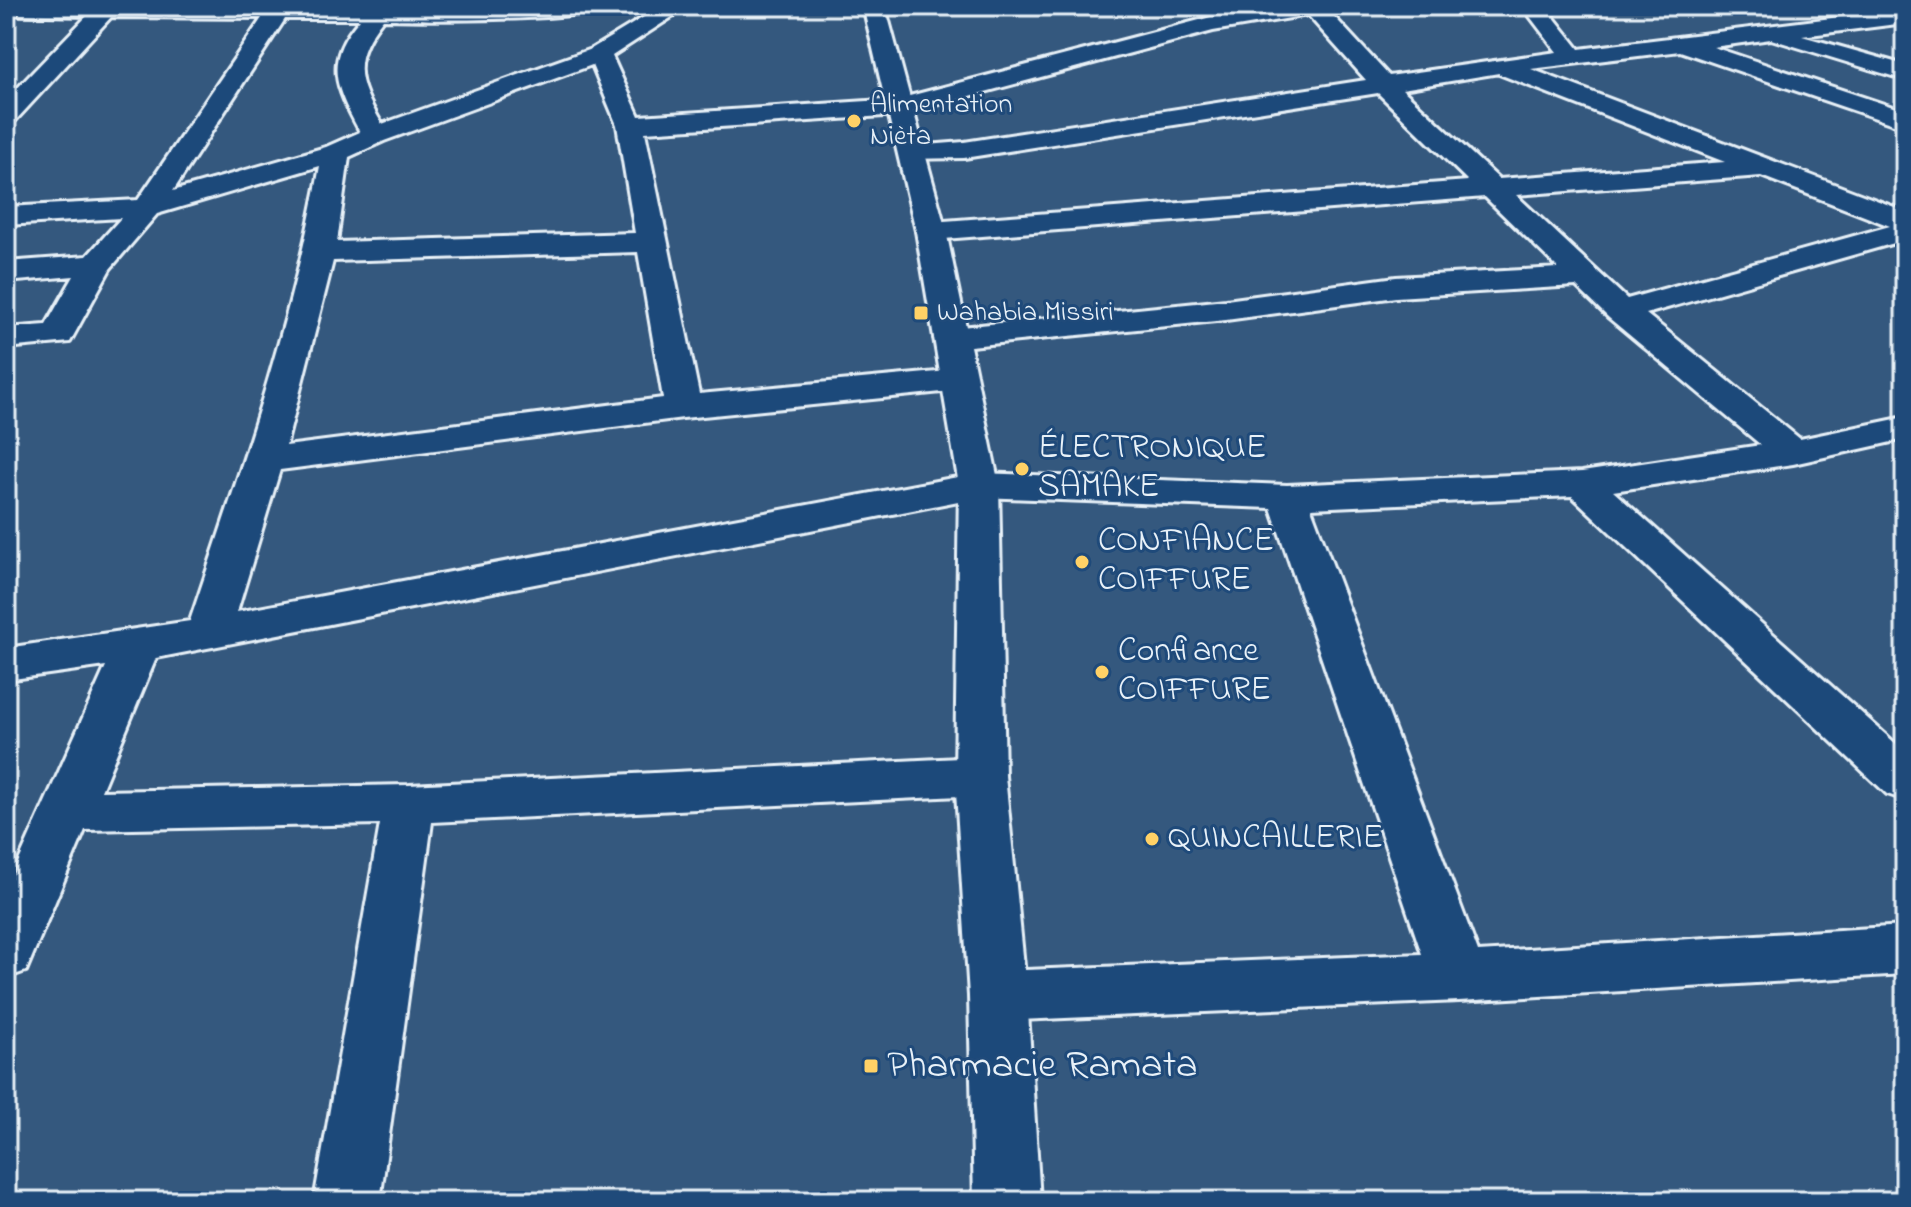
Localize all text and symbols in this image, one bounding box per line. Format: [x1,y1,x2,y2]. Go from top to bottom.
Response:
place label: Alimentation Nièta [870,85,1012,158]
marker: Alimentation Nièta [845,112,863,130]
place label: Wahabia Missiri [937,293,1114,334]
marker: Wahabia Missiri [912,304,930,322]
place label: ÉLECTRONIQUE SAMAKE [1038,424,1266,513]
marker: ÉLECTRONIQUE SAMAKE [1013,460,1031,478]
place label: CONFIANCE COIFFURE [1098,517,1274,606]
marker: CONFIANCE COIFFURE [1073,553,1091,571]
place label: Confiance COIFFURE [1118,627,1271,716]
marker: Confiance COIFFURE [1093,663,1111,681]
place label: QUINCAILLERIE [1168,814,1383,864]
marker: QUINCAILLERIE [1143,830,1161,848]
place label: Pharmacie Ramata [887,1037,1198,1096]
marker: Pharmacie Ramata [862,1057,880,1075]

